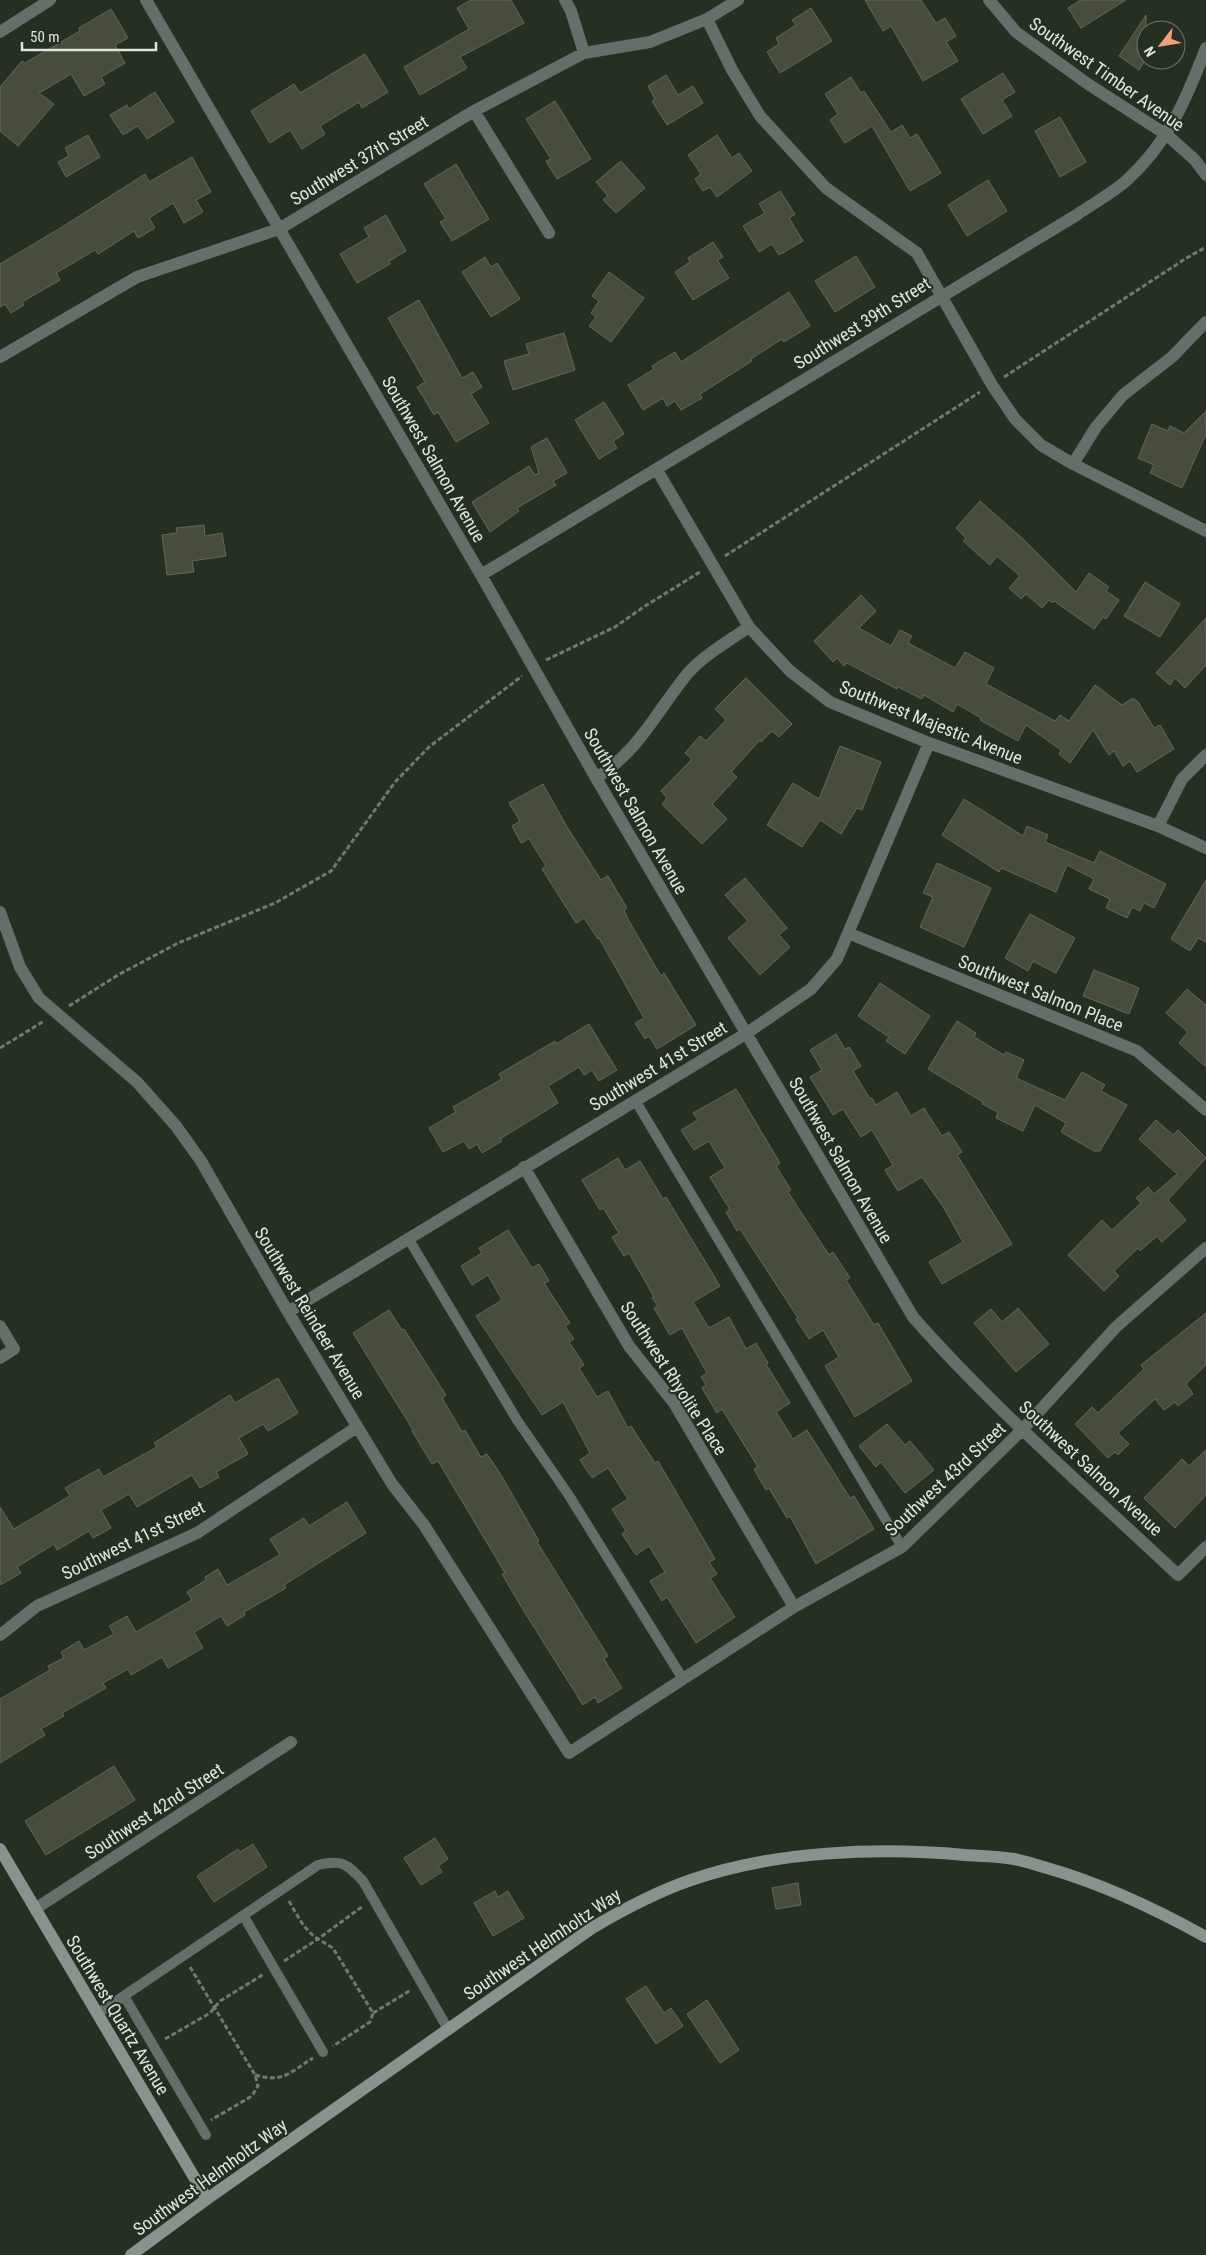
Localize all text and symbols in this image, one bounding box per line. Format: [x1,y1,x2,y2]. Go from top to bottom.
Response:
street label: Southwest Timber Avenue [1025,13,1189,135]
scale bar [22,20,156,52]
north arrow [1136,20,1186,70]
text: 50 m [30,28,60,46]
text: N [1141,44,1159,59]
street label: Southwest 37th Street [286,111,432,209]
street label: Southwest 39th Street [790,272,934,374]
street label: Southwest Salmon Avenue [378,372,490,546]
street label: Southwest Majestic Avenue [836,676,1026,768]
street label: Southwest Salmon Avenue [580,724,692,898]
street label: Southwest Salmon Place [956,950,1126,1036]
street label: Southwest 41st Street [586,1017,730,1115]
street label: Southwest Salmon Avenue [785,1073,897,1247]
street label: Southwest Reindeer Avenue [250,1223,370,1403]
street label: Southwest Rhyolite Place [616,1297,732,1459]
street label: Southwest Salmon Avenue [1015,1396,1167,1540]
street label: Southwest 43rd Street [880,1418,1010,1540]
street label: Southwest 41st Street [58,1496,208,1584]
street label: Southwest 42nd Street [81,1758,227,1864]
street label: Southwest Helmholtz Way [460,1883,625,2004]
street label: Southwest Quartz Avenue [62,1932,174,2098]
street label: Southwest Helmholtz Way [129,2114,291,2240]

